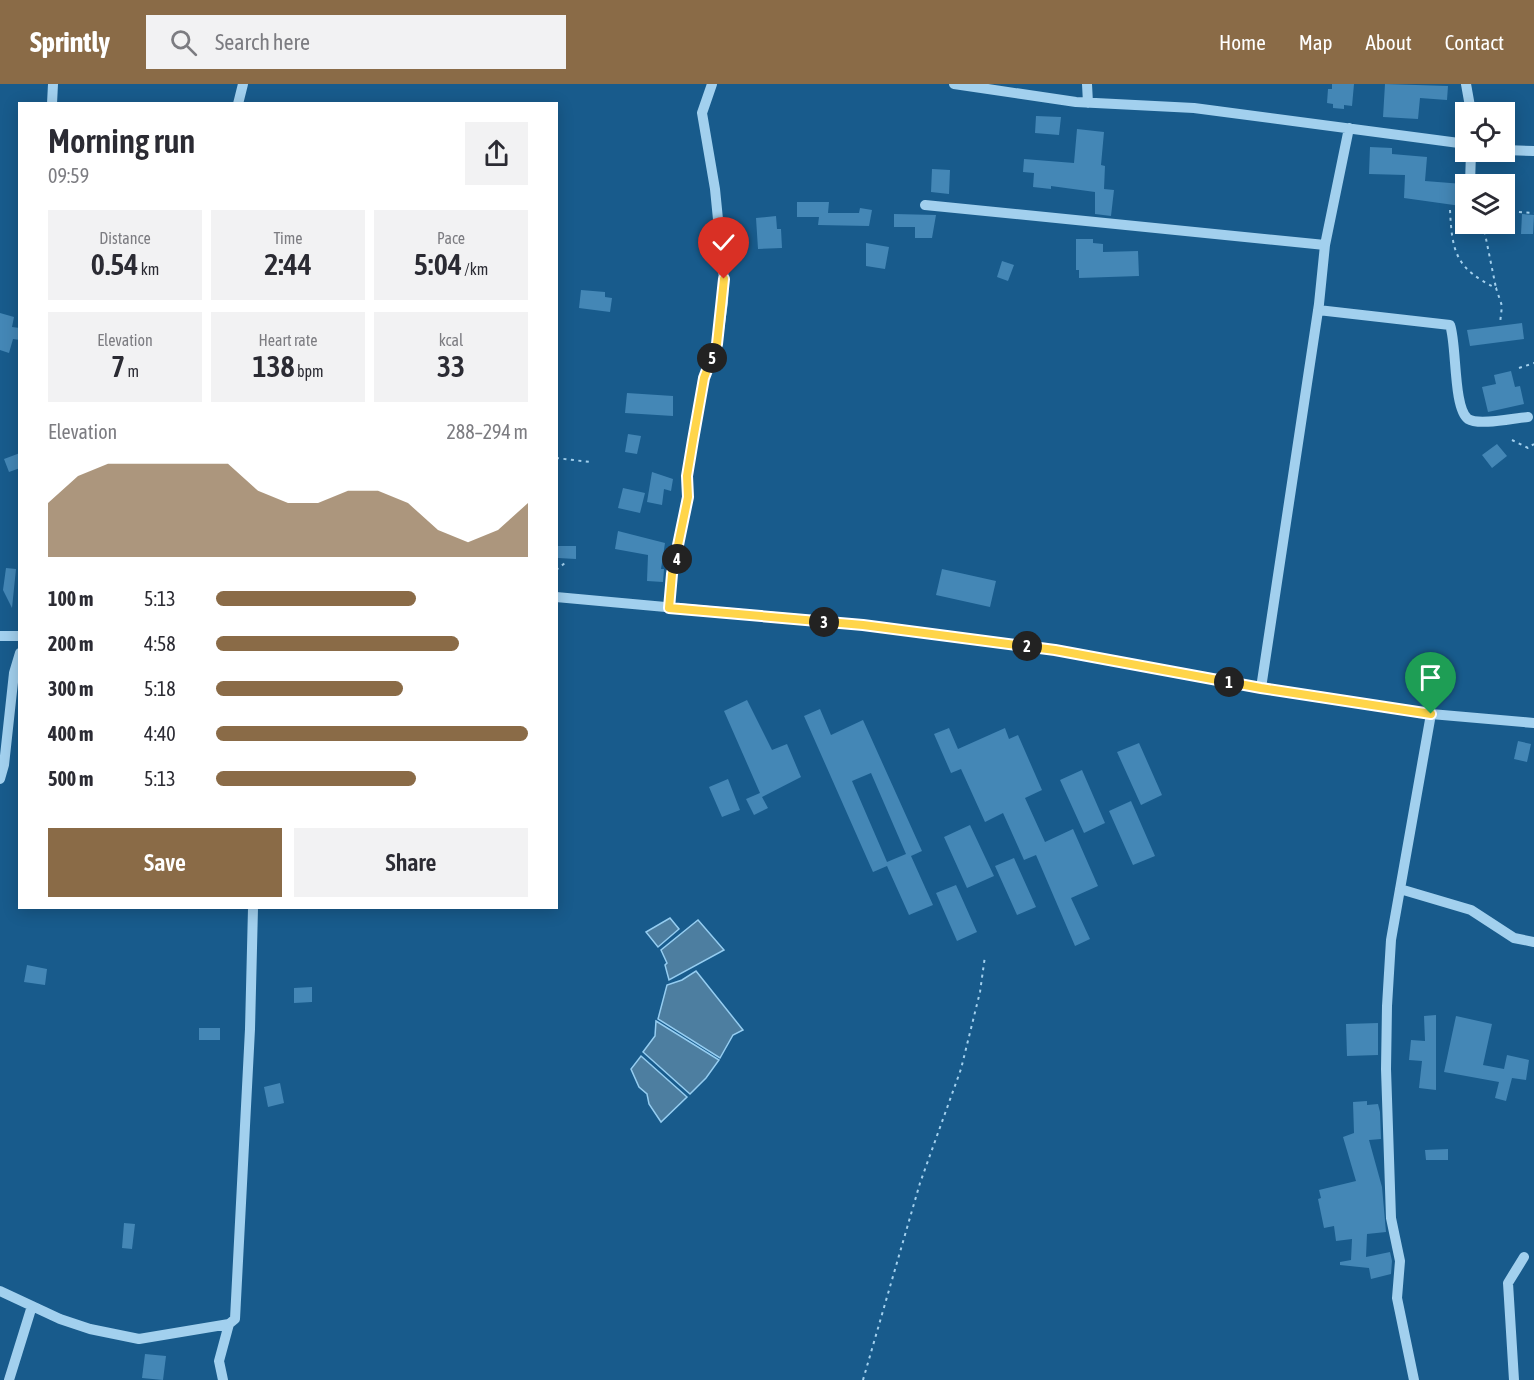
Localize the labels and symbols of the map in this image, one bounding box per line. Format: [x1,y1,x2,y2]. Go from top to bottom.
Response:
pin [698,217,749,279]
pin: 5 [697,343,727,373]
pin: 4 [662,544,692,574]
pin: 3 [809,607,839,637]
pin: 2 [1012,631,1042,661]
pin [1405,652,1456,714]
pin: 1 [1214,667,1244,697]

